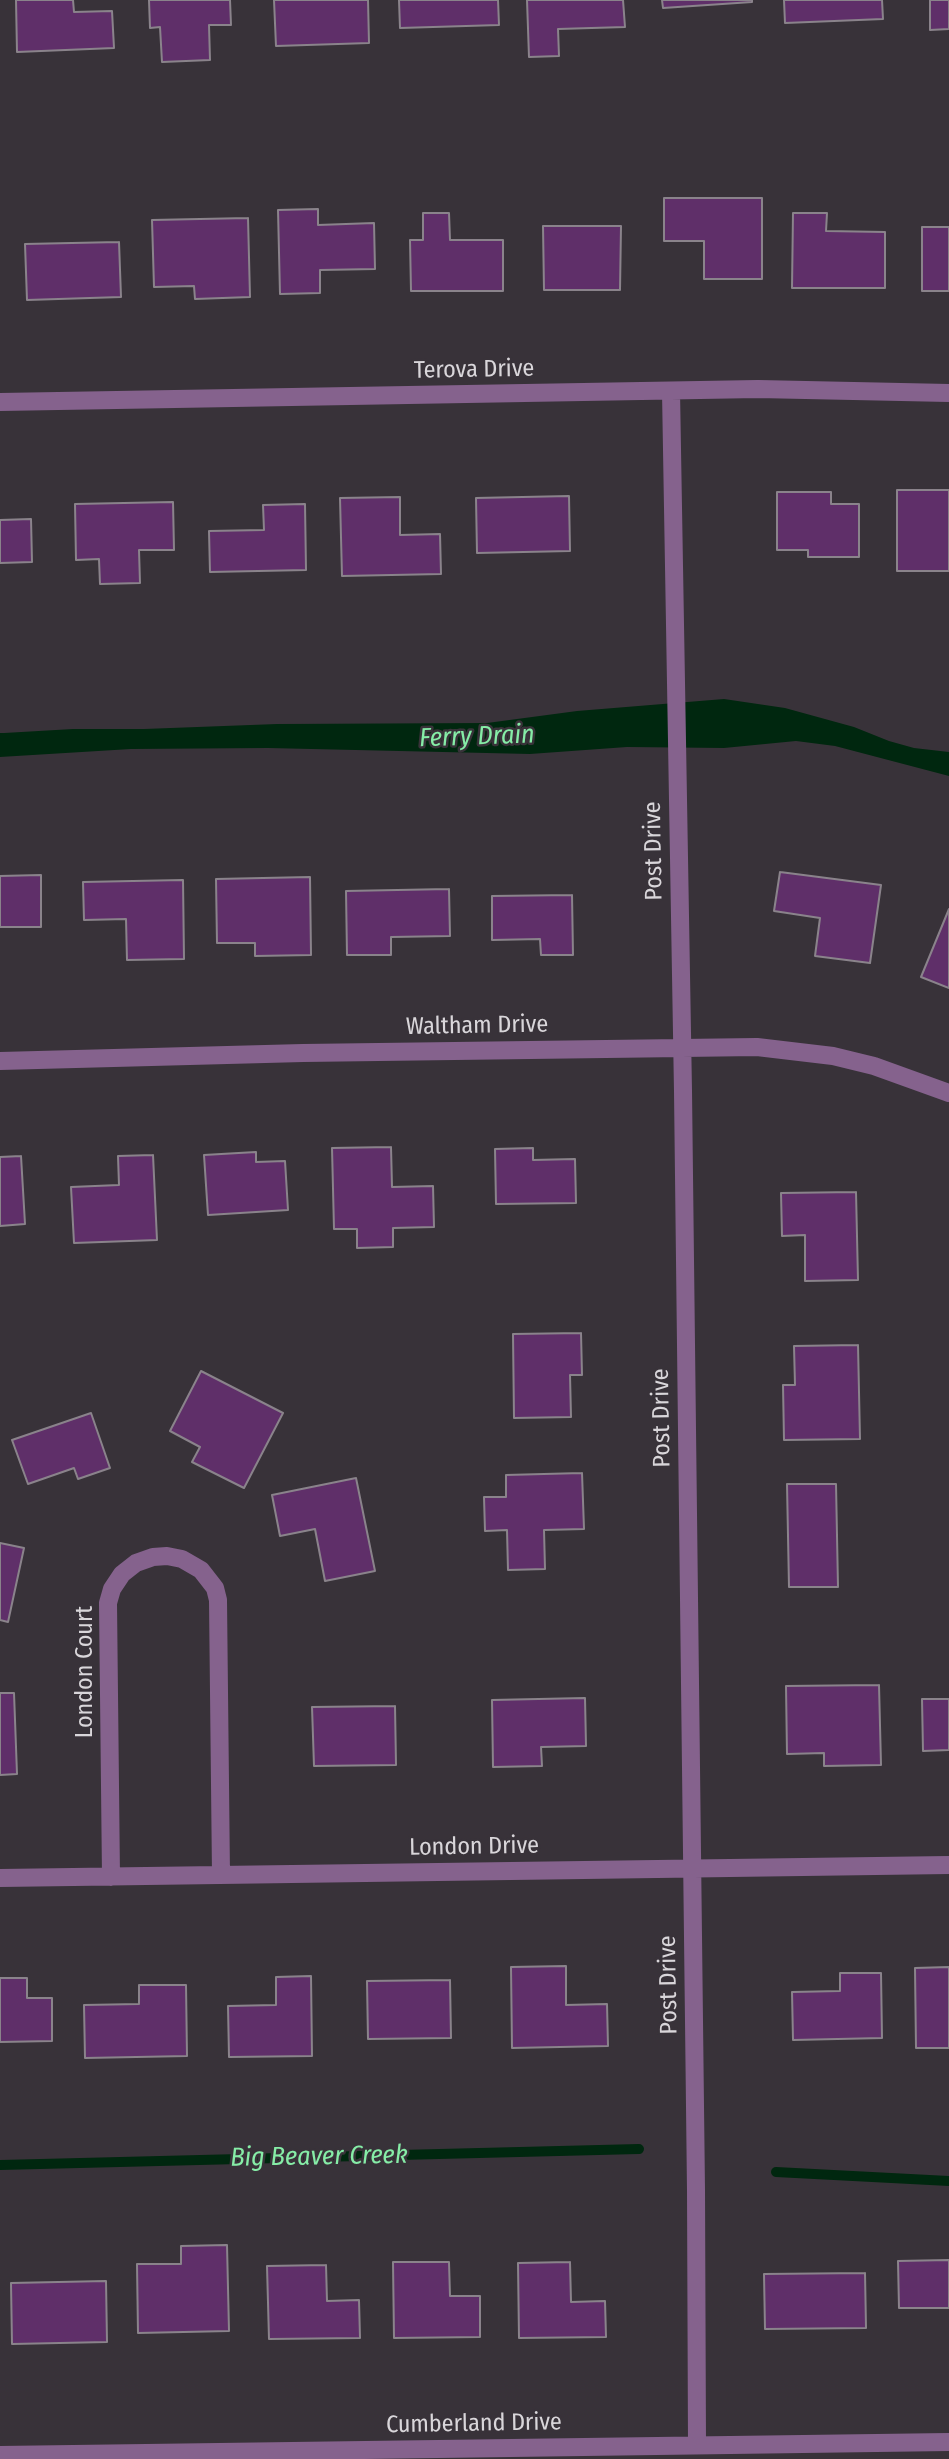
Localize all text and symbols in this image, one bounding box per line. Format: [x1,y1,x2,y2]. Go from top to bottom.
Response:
street label: Terova Drive [414,355,534,385]
water label: Ferry Drain [419,719,535,755]
street label: Post Drive [639,801,669,901]
street label: Waltham Drive [406,1010,548,1042]
street label: Post Drive [647,1368,677,1468]
street label: London Court [71,1606,99,1738]
street label: London Drive [409,1831,539,1863]
street label: Post Drive [654,1935,684,2035]
water label: Big Beaver Creek [230,2140,408,2174]
street label: Cumberland Drive [386,2408,562,2440]

